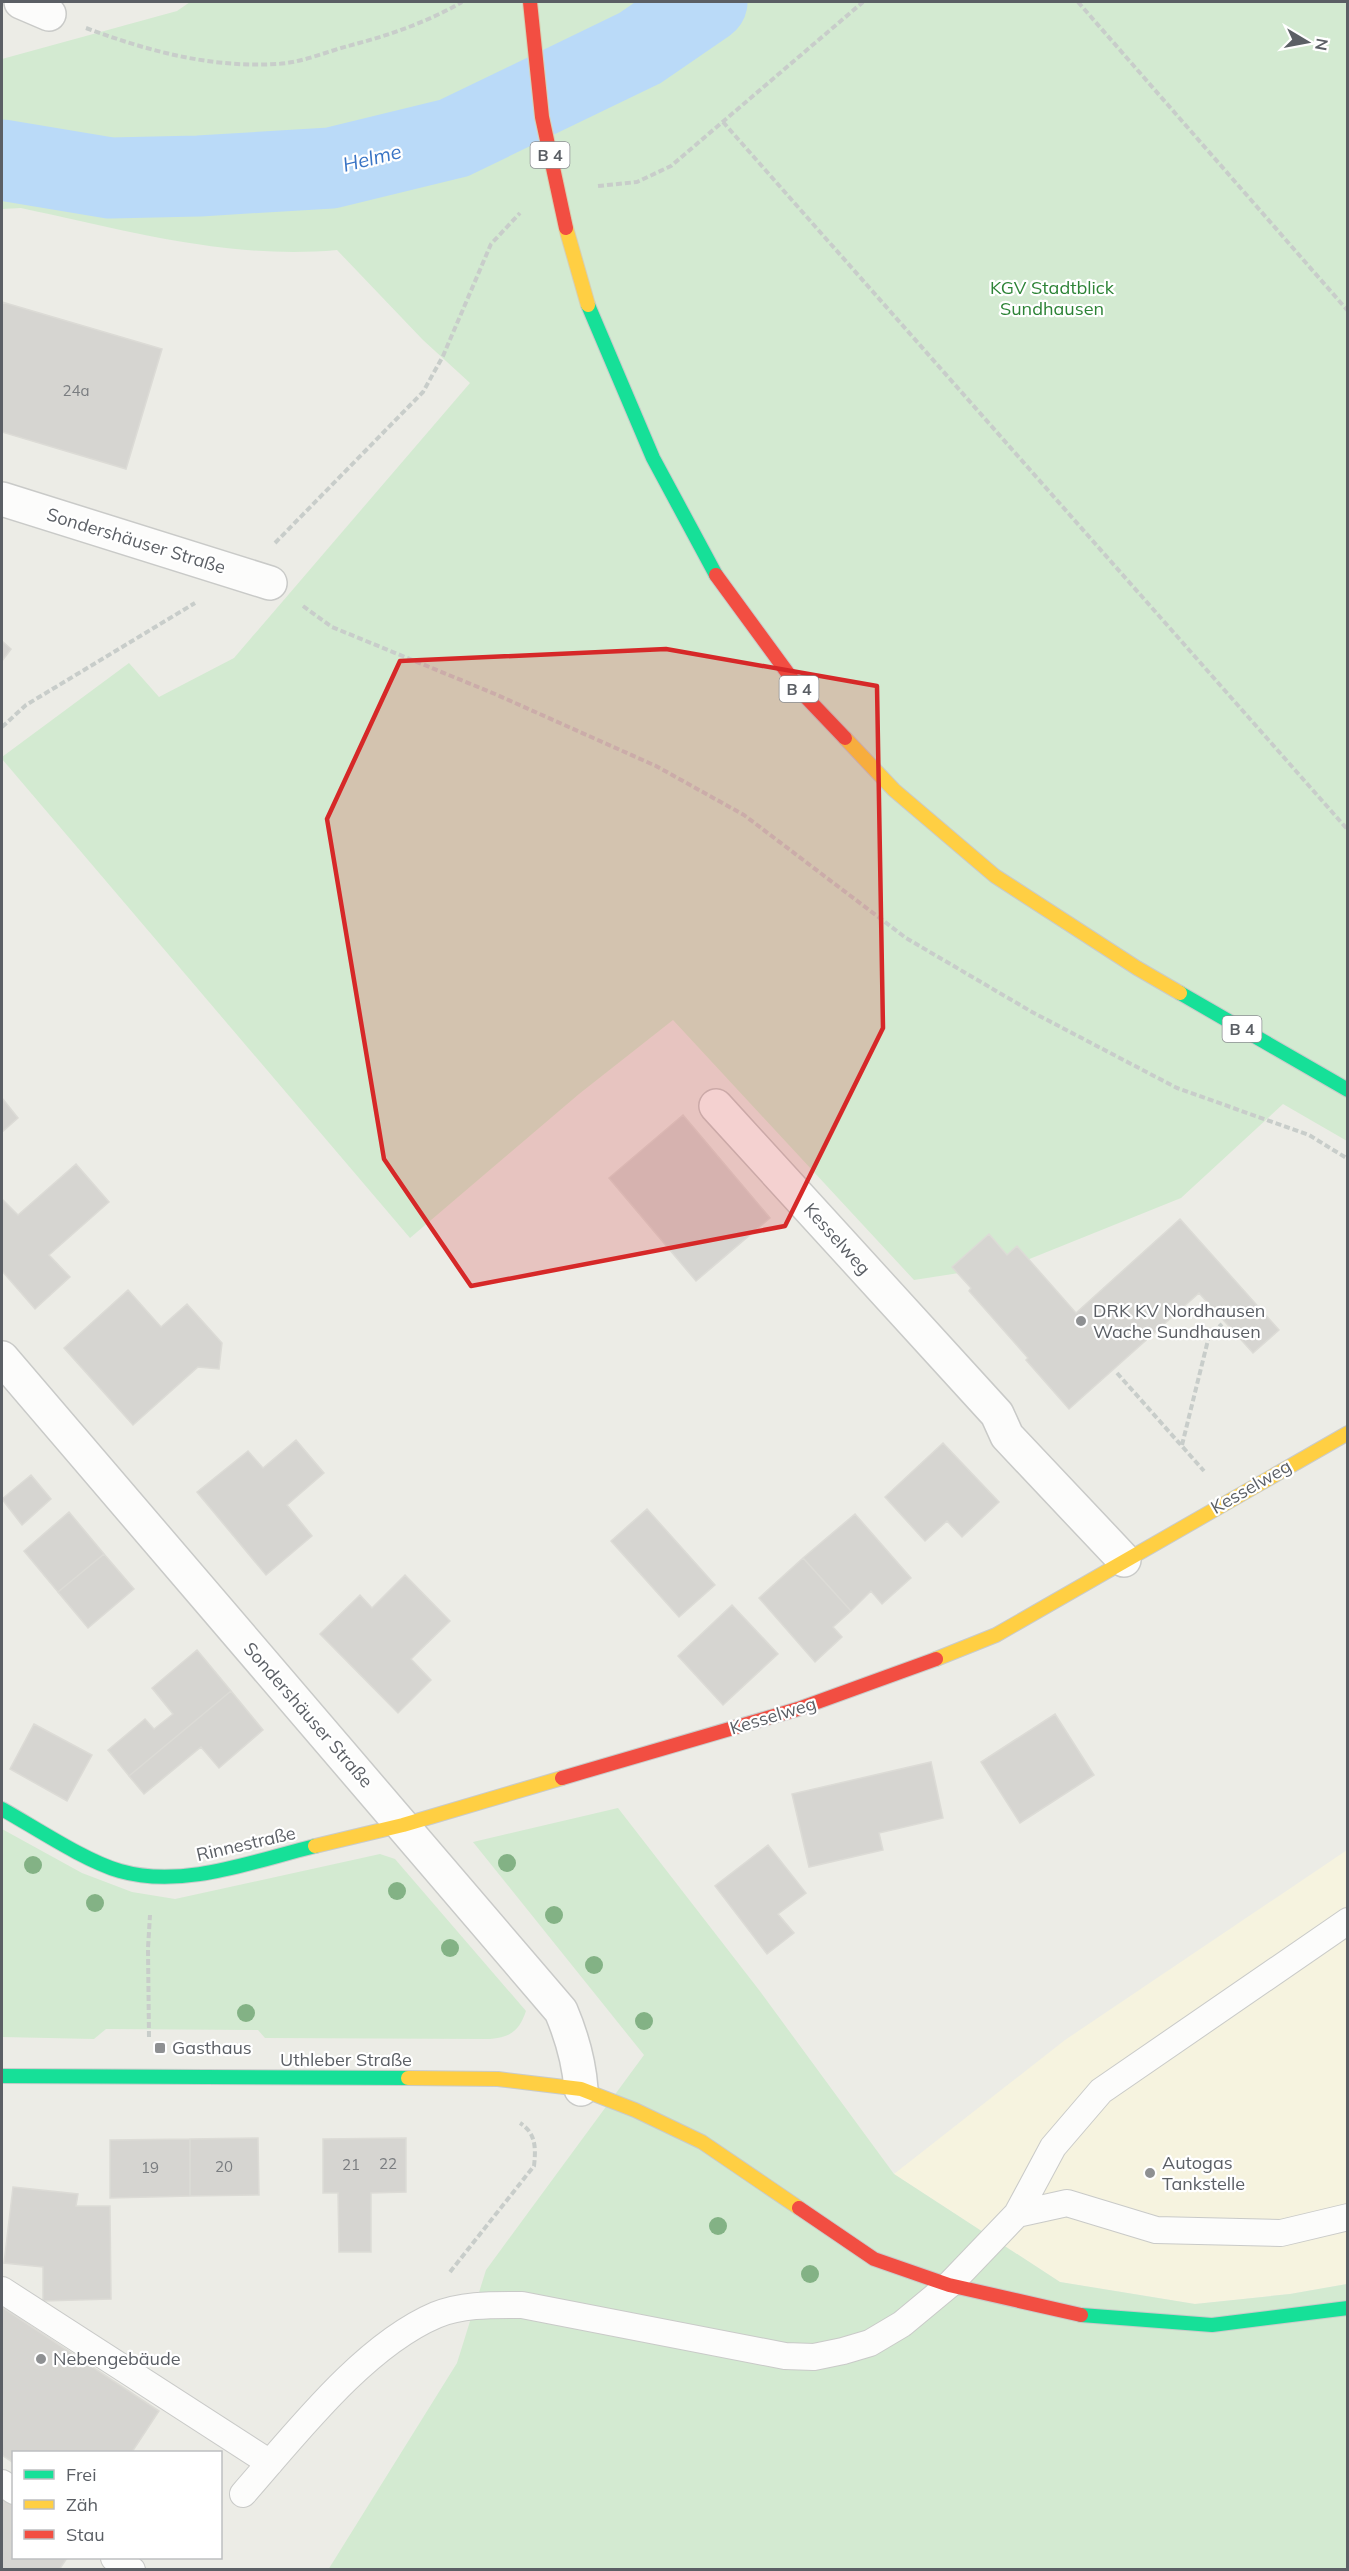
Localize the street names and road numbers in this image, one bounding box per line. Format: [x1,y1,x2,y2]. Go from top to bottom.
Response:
road number: B 4 [530,142,570,168]
street label: Sondershäuser Straße [44,502,228,579]
road number: B 4 [780,676,818,702]
road number: B 4 [1222,1016,1262,1042]
street label: Kesselweg [799,1198,876,1279]
street label: Kesselweg [1206,1454,1295,1519]
street label: Sondershäuser Straße [239,1637,378,1792]
street label: Kesselweg [727,1692,819,1740]
street label: Rinnestraße [194,1821,298,1866]
street label: Uthleber Straße [280,2048,412,2071]

